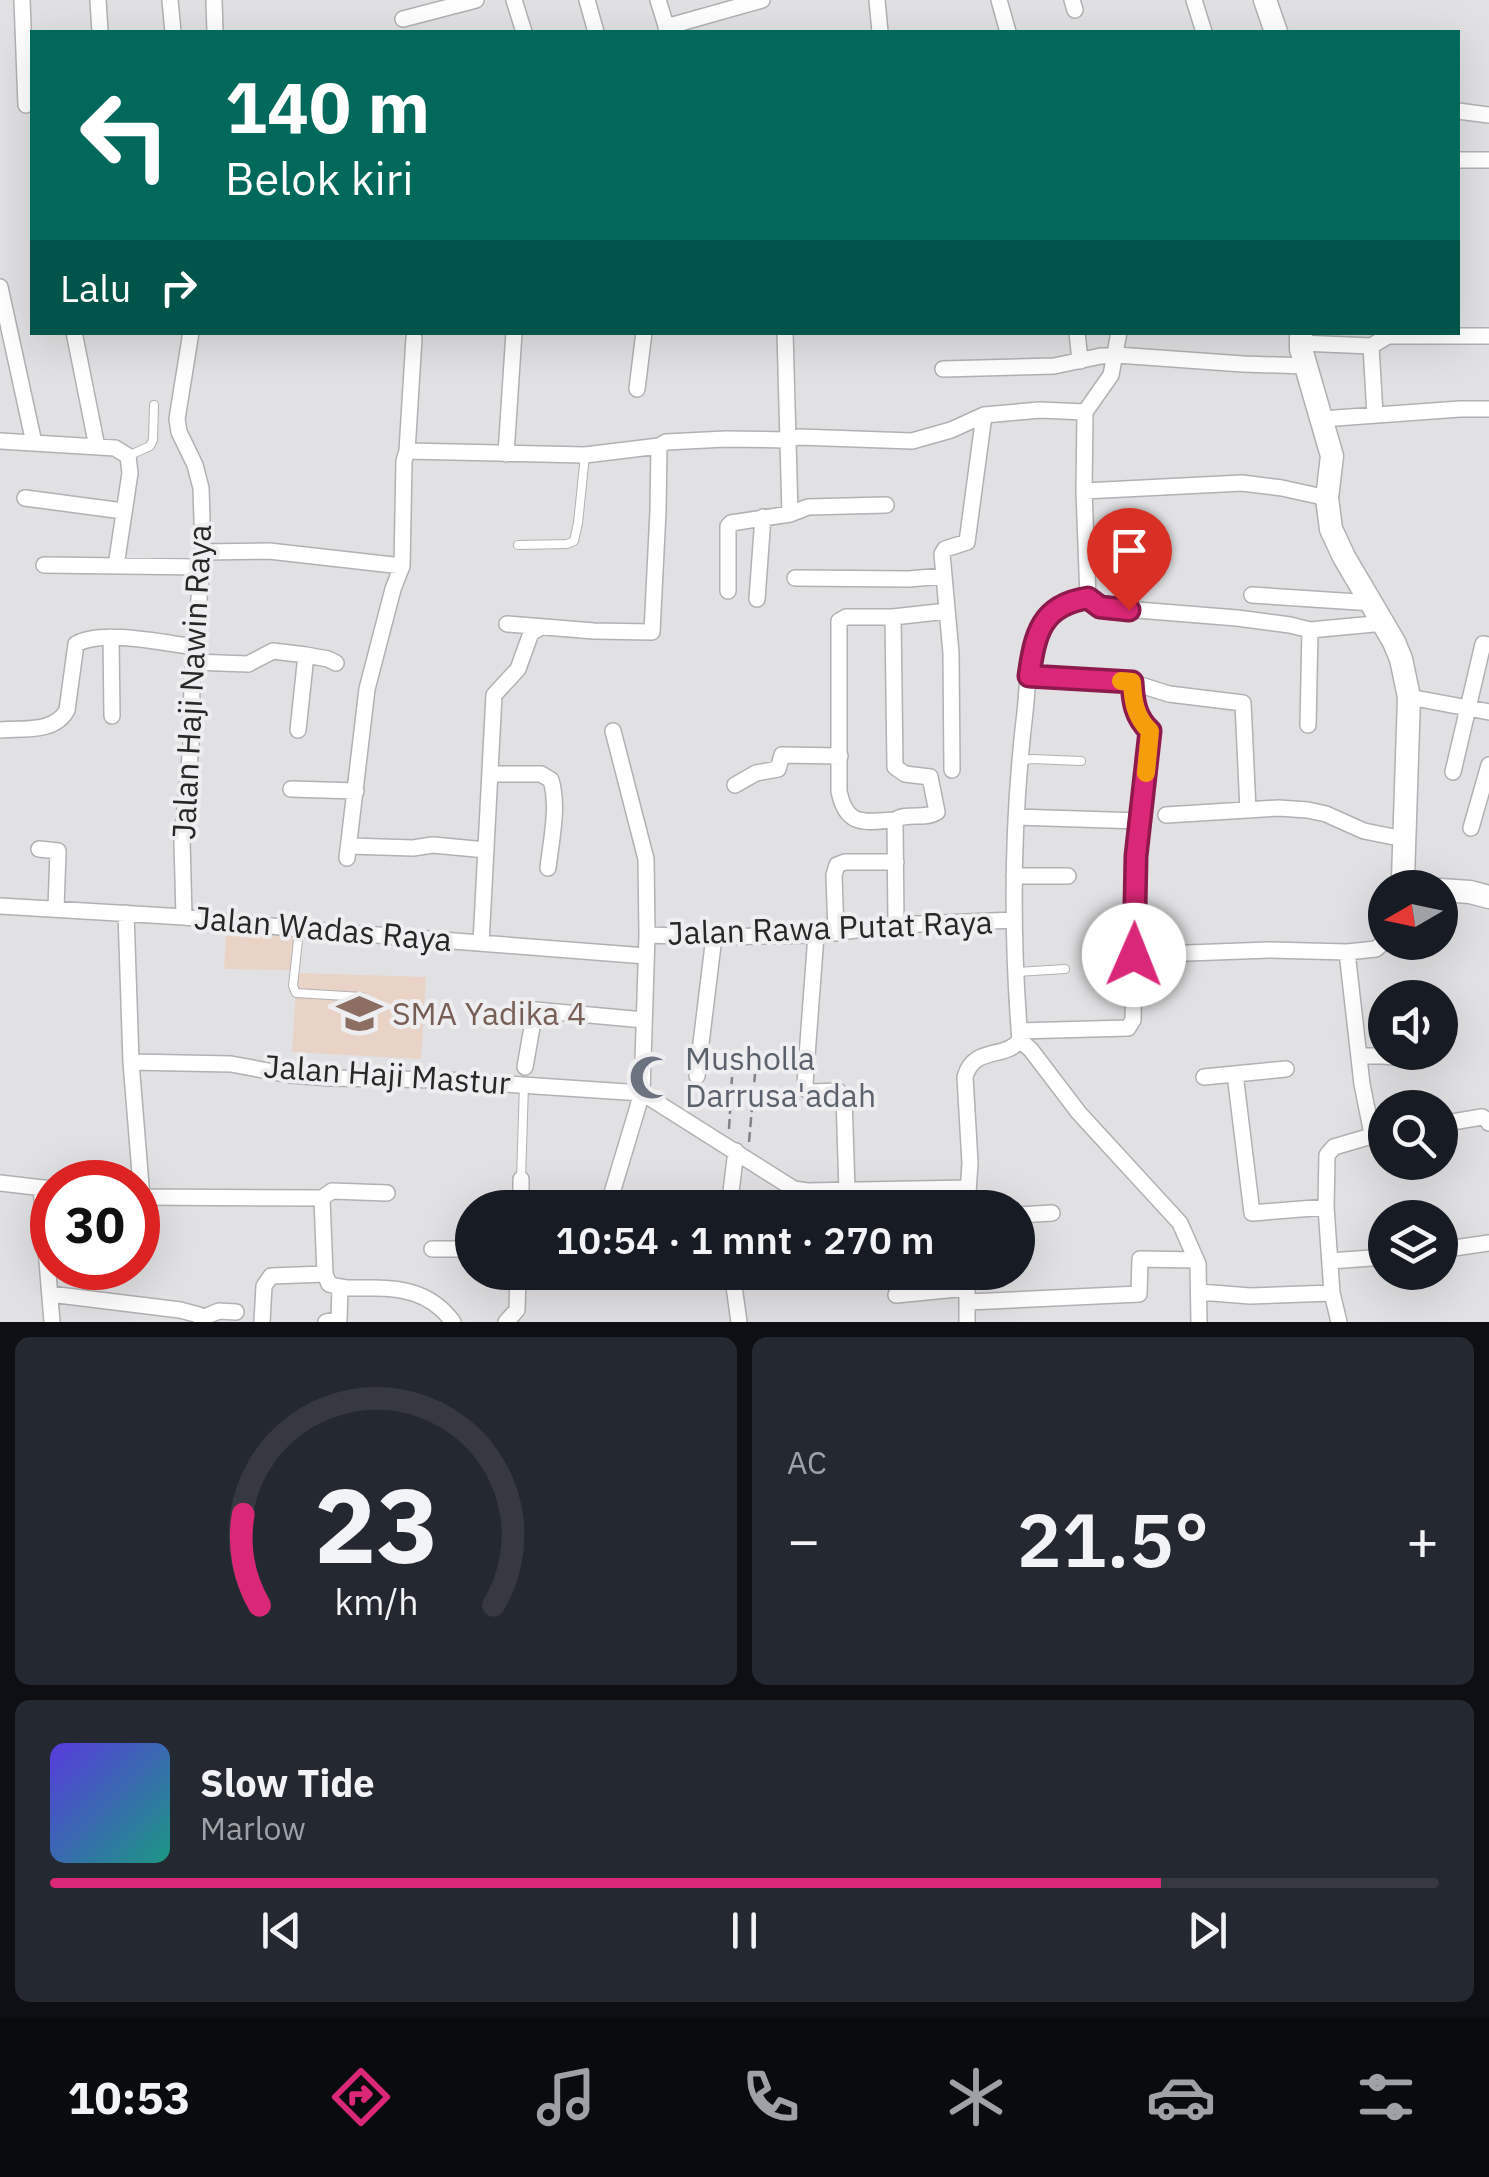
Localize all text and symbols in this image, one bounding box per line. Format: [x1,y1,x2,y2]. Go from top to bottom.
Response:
text: 140 m [225,61,430,152]
icon: left [60,70,190,200]
text: Belok kiri [225,149,414,207]
icon: right [151,260,206,315]
text: Lalu [60,263,131,312]
pin [1087,508,1172,611]
street label: Jalan Haji Nawin Raya [162,523,220,841]
icon: arrive [1102,523,1157,578]
north arrow [1368,870,1458,960]
map controls [1368,870,1458,1290]
street label: Jalan Wadas Raya [192,896,454,960]
street label: Jalan Rawa Putat Raya [667,900,993,954]
position arrow [1082,903,1186,1007]
button: sound [1368,980,1458,1070]
school or university icon: SMA Yadika 4 [335,990,383,1038]
place label: SMA Yadika 4 [392,992,586,1034]
place label: Musholla Darrusa'adah [685,1037,876,1116]
street label: Jalan Haji Mastur [262,1044,512,1104]
mosque icon: Musholla Darrusa'adah [628,1053,676,1101]
button: search [1368,1090,1458,1180]
speed limit sign: 30 [30,1160,160,1290]
button: layers [1368,1200,1458,1290]
text: 10:54 · 1 mnt · 270 m [556,1215,934,1264]
text: AC [787,1441,827,1483]
text: 23 [314,1456,438,1592]
text: 21.5° [1017,1490,1209,1588]
text: − [787,1504,820,1575]
text: + [1406,1504,1439,1575]
text: km/h [334,1578,418,1625]
text: Slow Tide [200,1758,375,1807]
text: Marlow [200,1807,306,1849]
icon: previous [254,1903,309,1958]
icon: pause [717,1903,772,1958]
icon: next [1180,1903,1235,1958]
icon: directions [326,2062,396,2132]
icon: music [531,2062,601,2132]
icon: phone [736,2062,806,2132]
icon: climate [941,2062,1011,2132]
icon: car [1146,2062,1216,2132]
icon: filters [1351,2062,1421,2132]
text: 10:53 [68,2068,190,2126]

